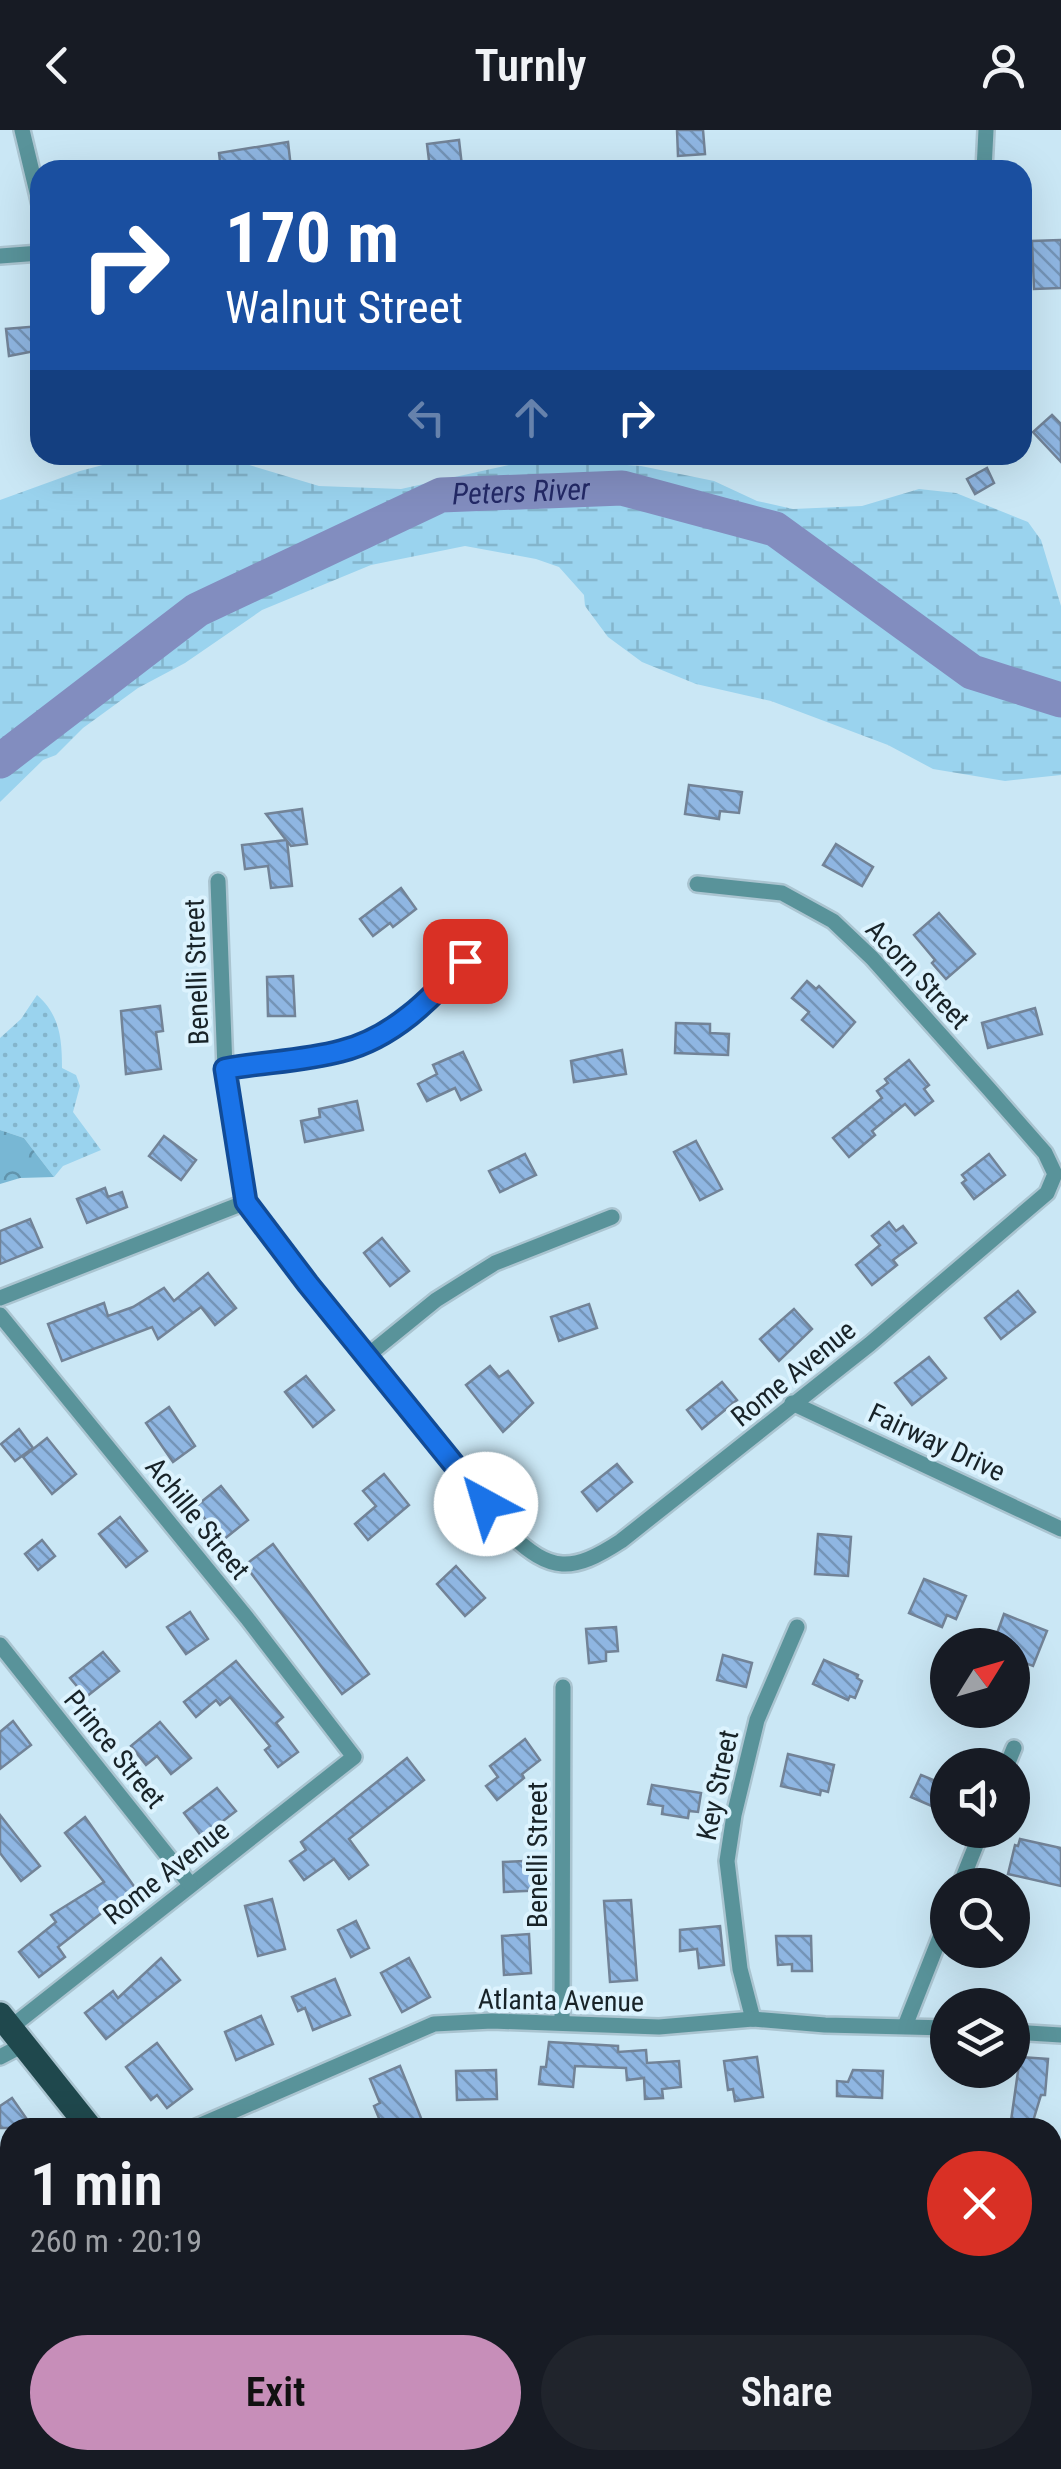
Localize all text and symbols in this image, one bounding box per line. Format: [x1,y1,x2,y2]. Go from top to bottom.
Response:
icon: back [30,38,85,93]
icon: person [976,38,1031,93]
text: Turnly [474,39,587,92]
text: 170 m [225,197,399,279]
icon: right [60,200,190,330]
text: Walnut Street [225,281,463,334]
icon: left [399,390,454,445]
icon: ahead [504,390,559,445]
icon: right [609,390,664,445]
water label: Peters River [451,471,592,512]
street label: Benelli Street [177,898,216,1046]
street label: Acorn Street [859,913,977,1036]
pin [423,919,508,1004]
icon: arrive [438,934,493,989]
street label: Rome Avenue [725,1313,862,1433]
street label: Fairway Drive [863,1396,1010,1488]
street label: Achille Street [139,1451,257,1586]
position arrow [434,1452,538,1556]
north arrow [930,1628,1030,1728]
map controls [930,1628,1030,2088]
street label: Prince Street [57,1684,172,1815]
street label: Key Street [690,1727,745,1843]
button: sound [930,1748,1030,1848]
street label: Benelli Street [521,1782,554,1928]
street label: Rome Avenue [97,1813,236,1932]
button: search [930,1868,1030,1968]
street label: Atlanta Avenue [478,1983,644,2018]
button: layers [930,1988,1030,2088]
text: 1 min [30,2149,163,2220]
button: close [927,2151,1032,2256]
text: 260 m · 20:19 [30,2222,202,2260]
button: Exit [30,2335,521,2450]
button: Share [541,2335,1032,2450]

